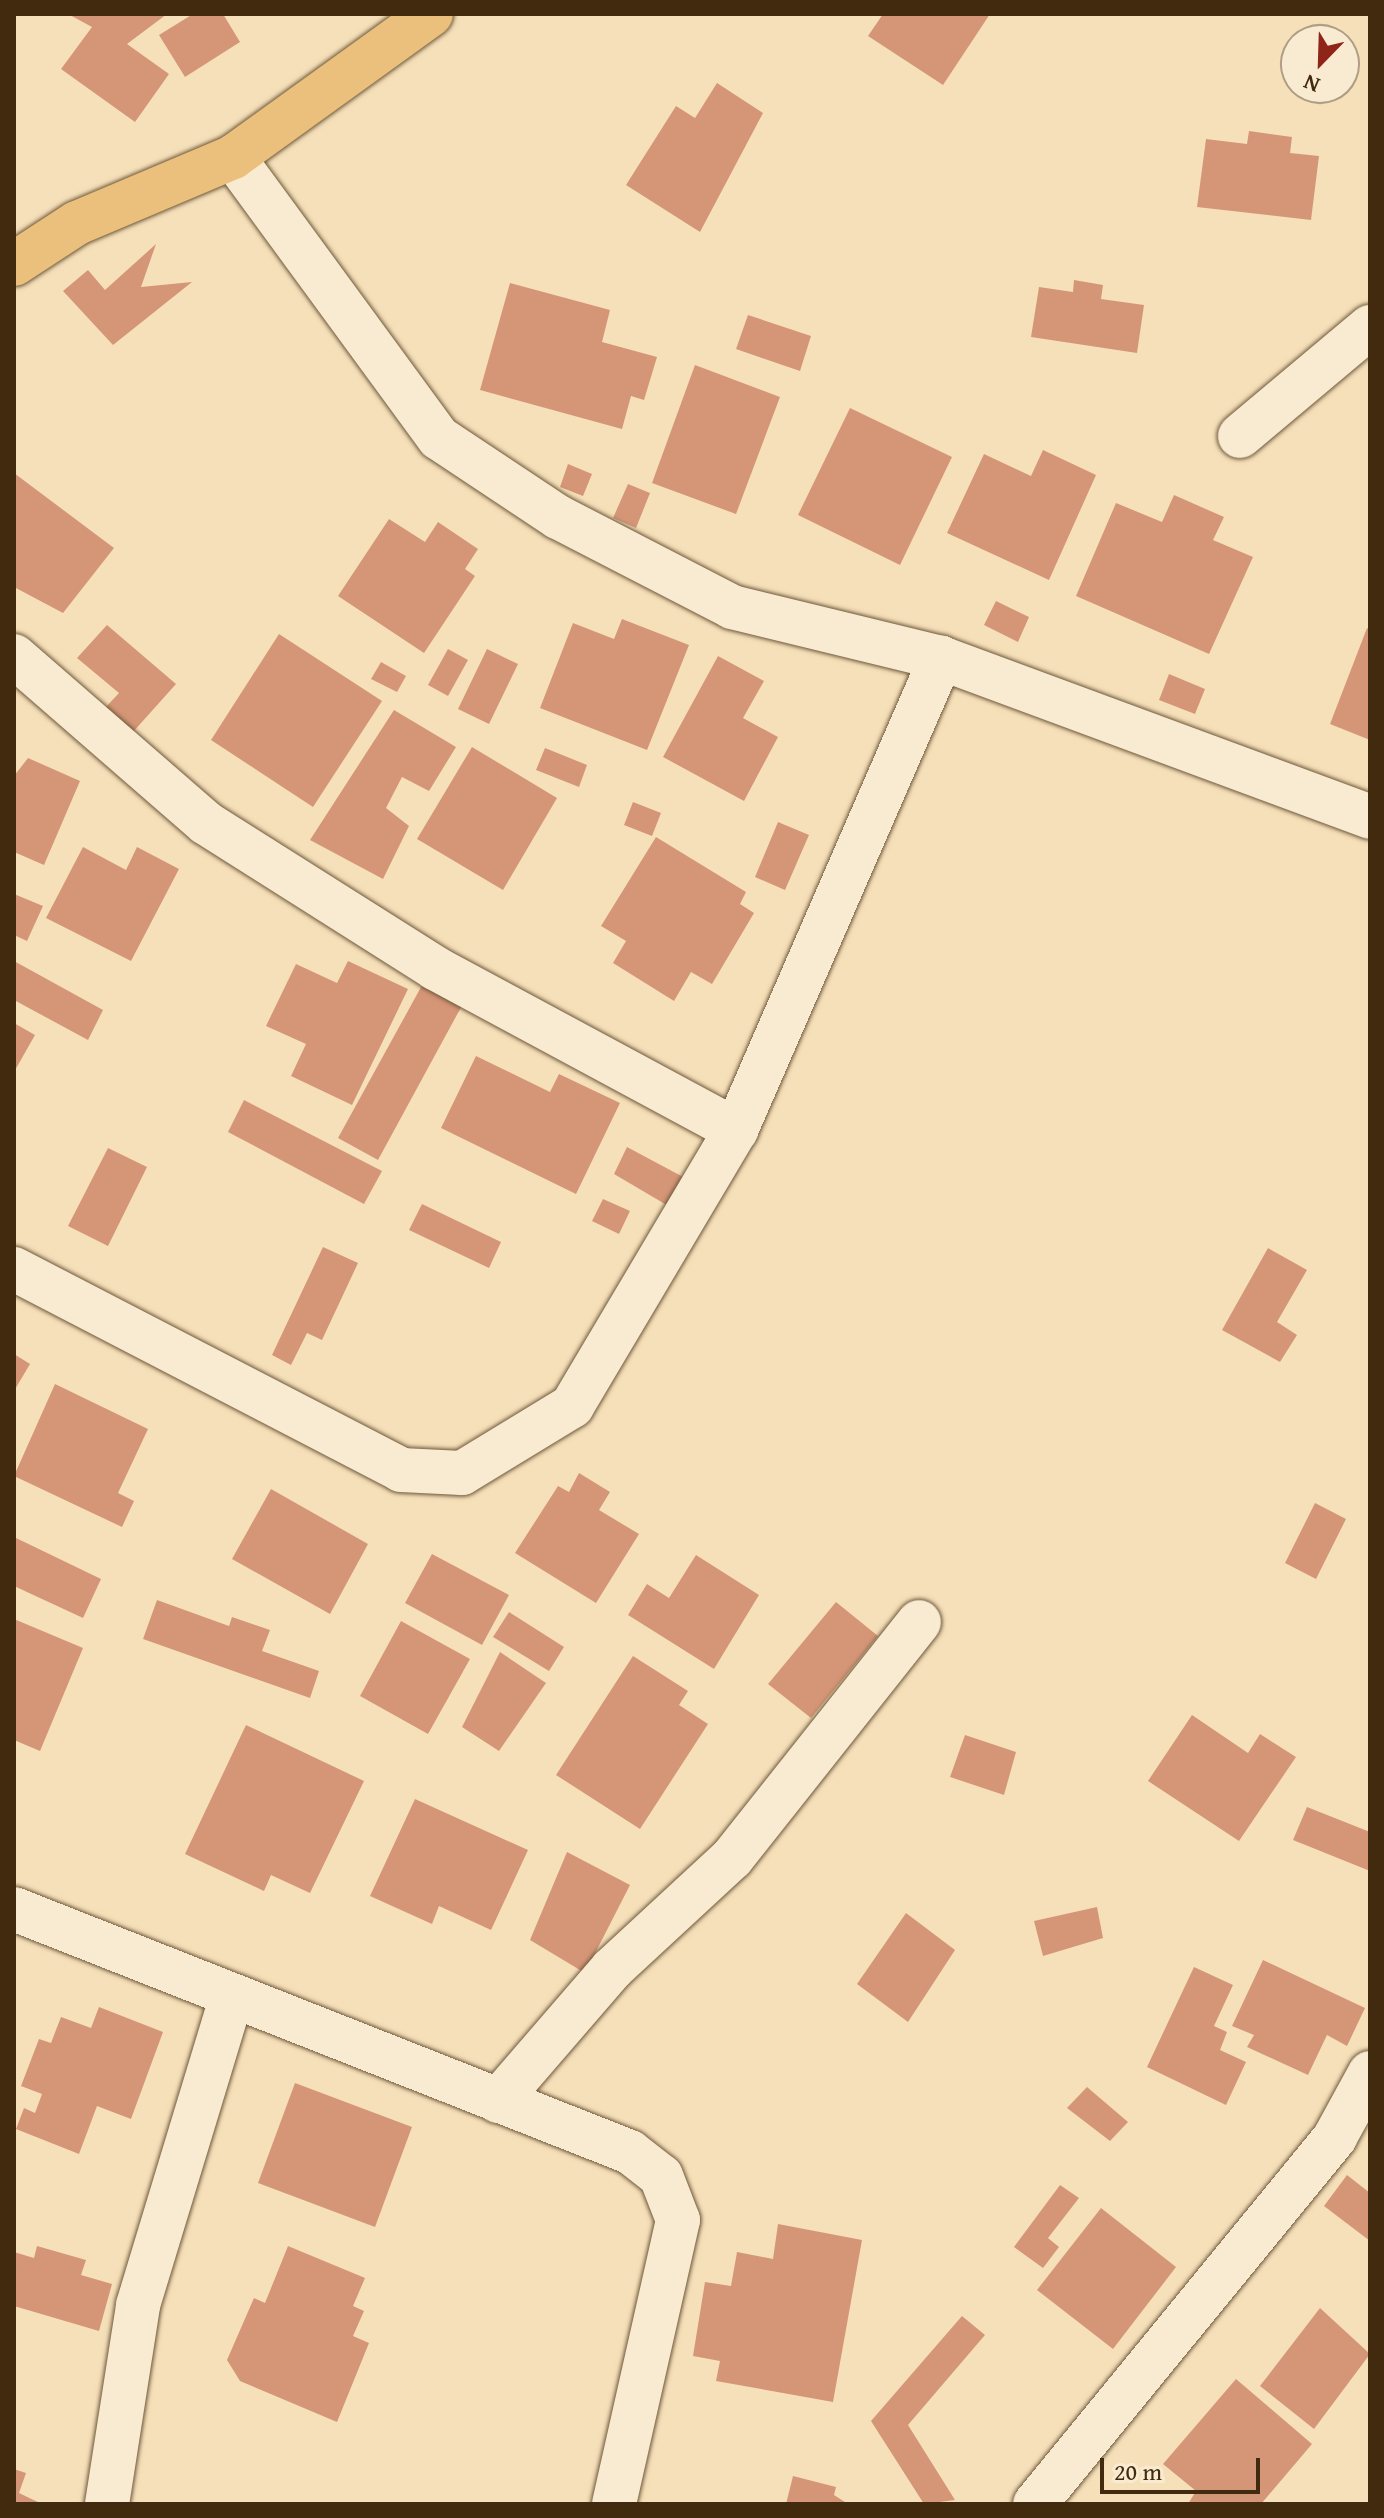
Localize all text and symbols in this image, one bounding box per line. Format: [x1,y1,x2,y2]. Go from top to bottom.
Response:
north arrow [1280,24,1360,104]
text: N [1298,67,1324,102]
scale bar [1104,2442,1264,2492]
text: 20 m [1114,2454,1162,2489]

